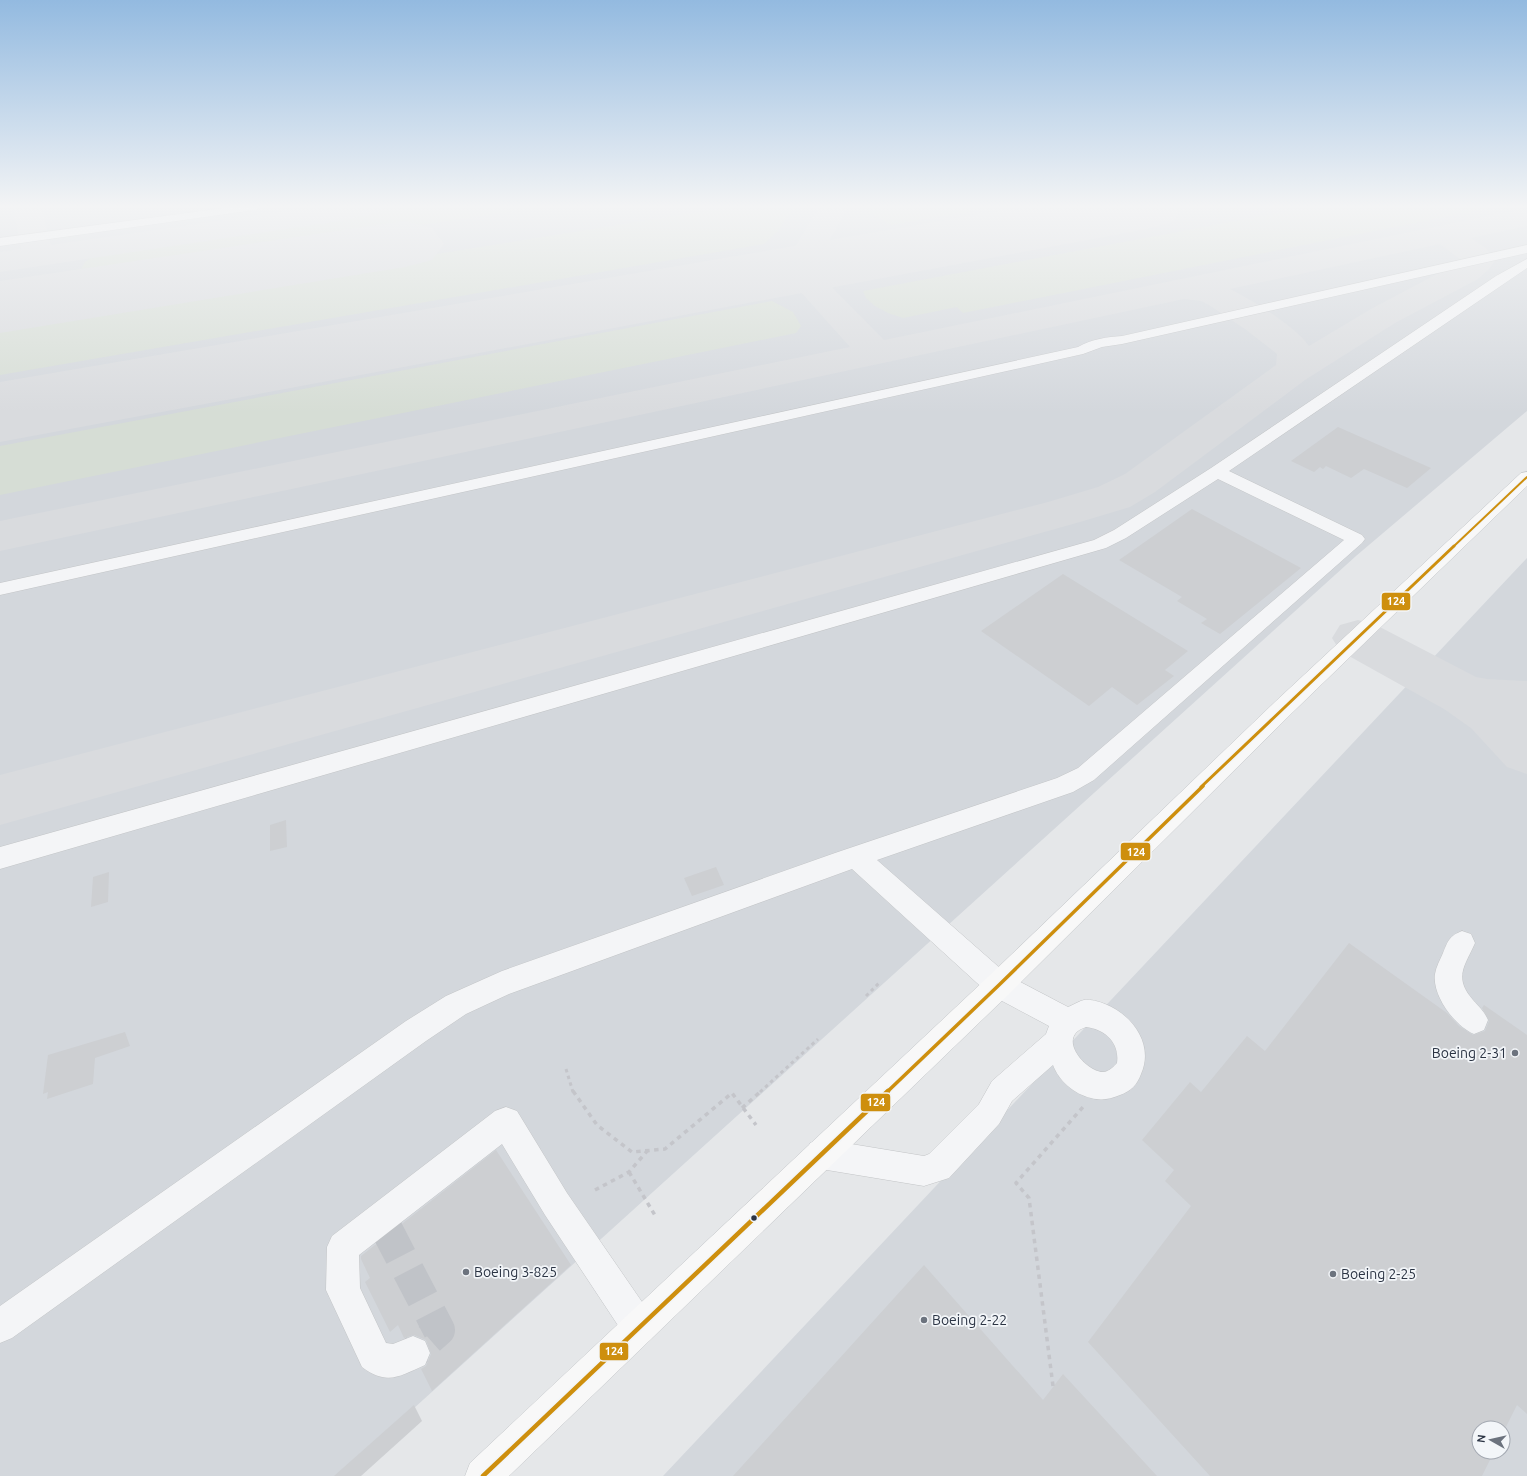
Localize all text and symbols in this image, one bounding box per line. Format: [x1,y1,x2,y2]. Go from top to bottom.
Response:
line badge: 124 [1381,592,1411,611]
text: 124 [1387,595,1405,607]
line badge: 124 [1120,842,1151,861]
text: 124 [1127,846,1145,858]
place label: Boeing 2-31 [1432,1045,1507,1061]
marker: Boeing 2-31 [1510,1048,1520,1058]
line badge: 124 [860,1093,891,1112]
text: 124 [867,1096,885,1108]
unlabelled marker [749,1213,759,1223]
place label: Boeing 3-825 [474,1264,557,1280]
place label: Boeing 2-25 [1341,1266,1416,1282]
marker: Boeing 3-825 [461,1267,471,1277]
marker: Boeing 2-25 [1328,1269,1338,1279]
place label: Boeing 2-22 [932,1312,1007,1328]
marker: Boeing 2-22 [919,1315,929,1325]
line badge: 124 [599,1342,629,1361]
text: 124 [605,1345,623,1357]
north arrow [1471,1420,1511,1460]
text: N [1475,1434,1488,1444]

